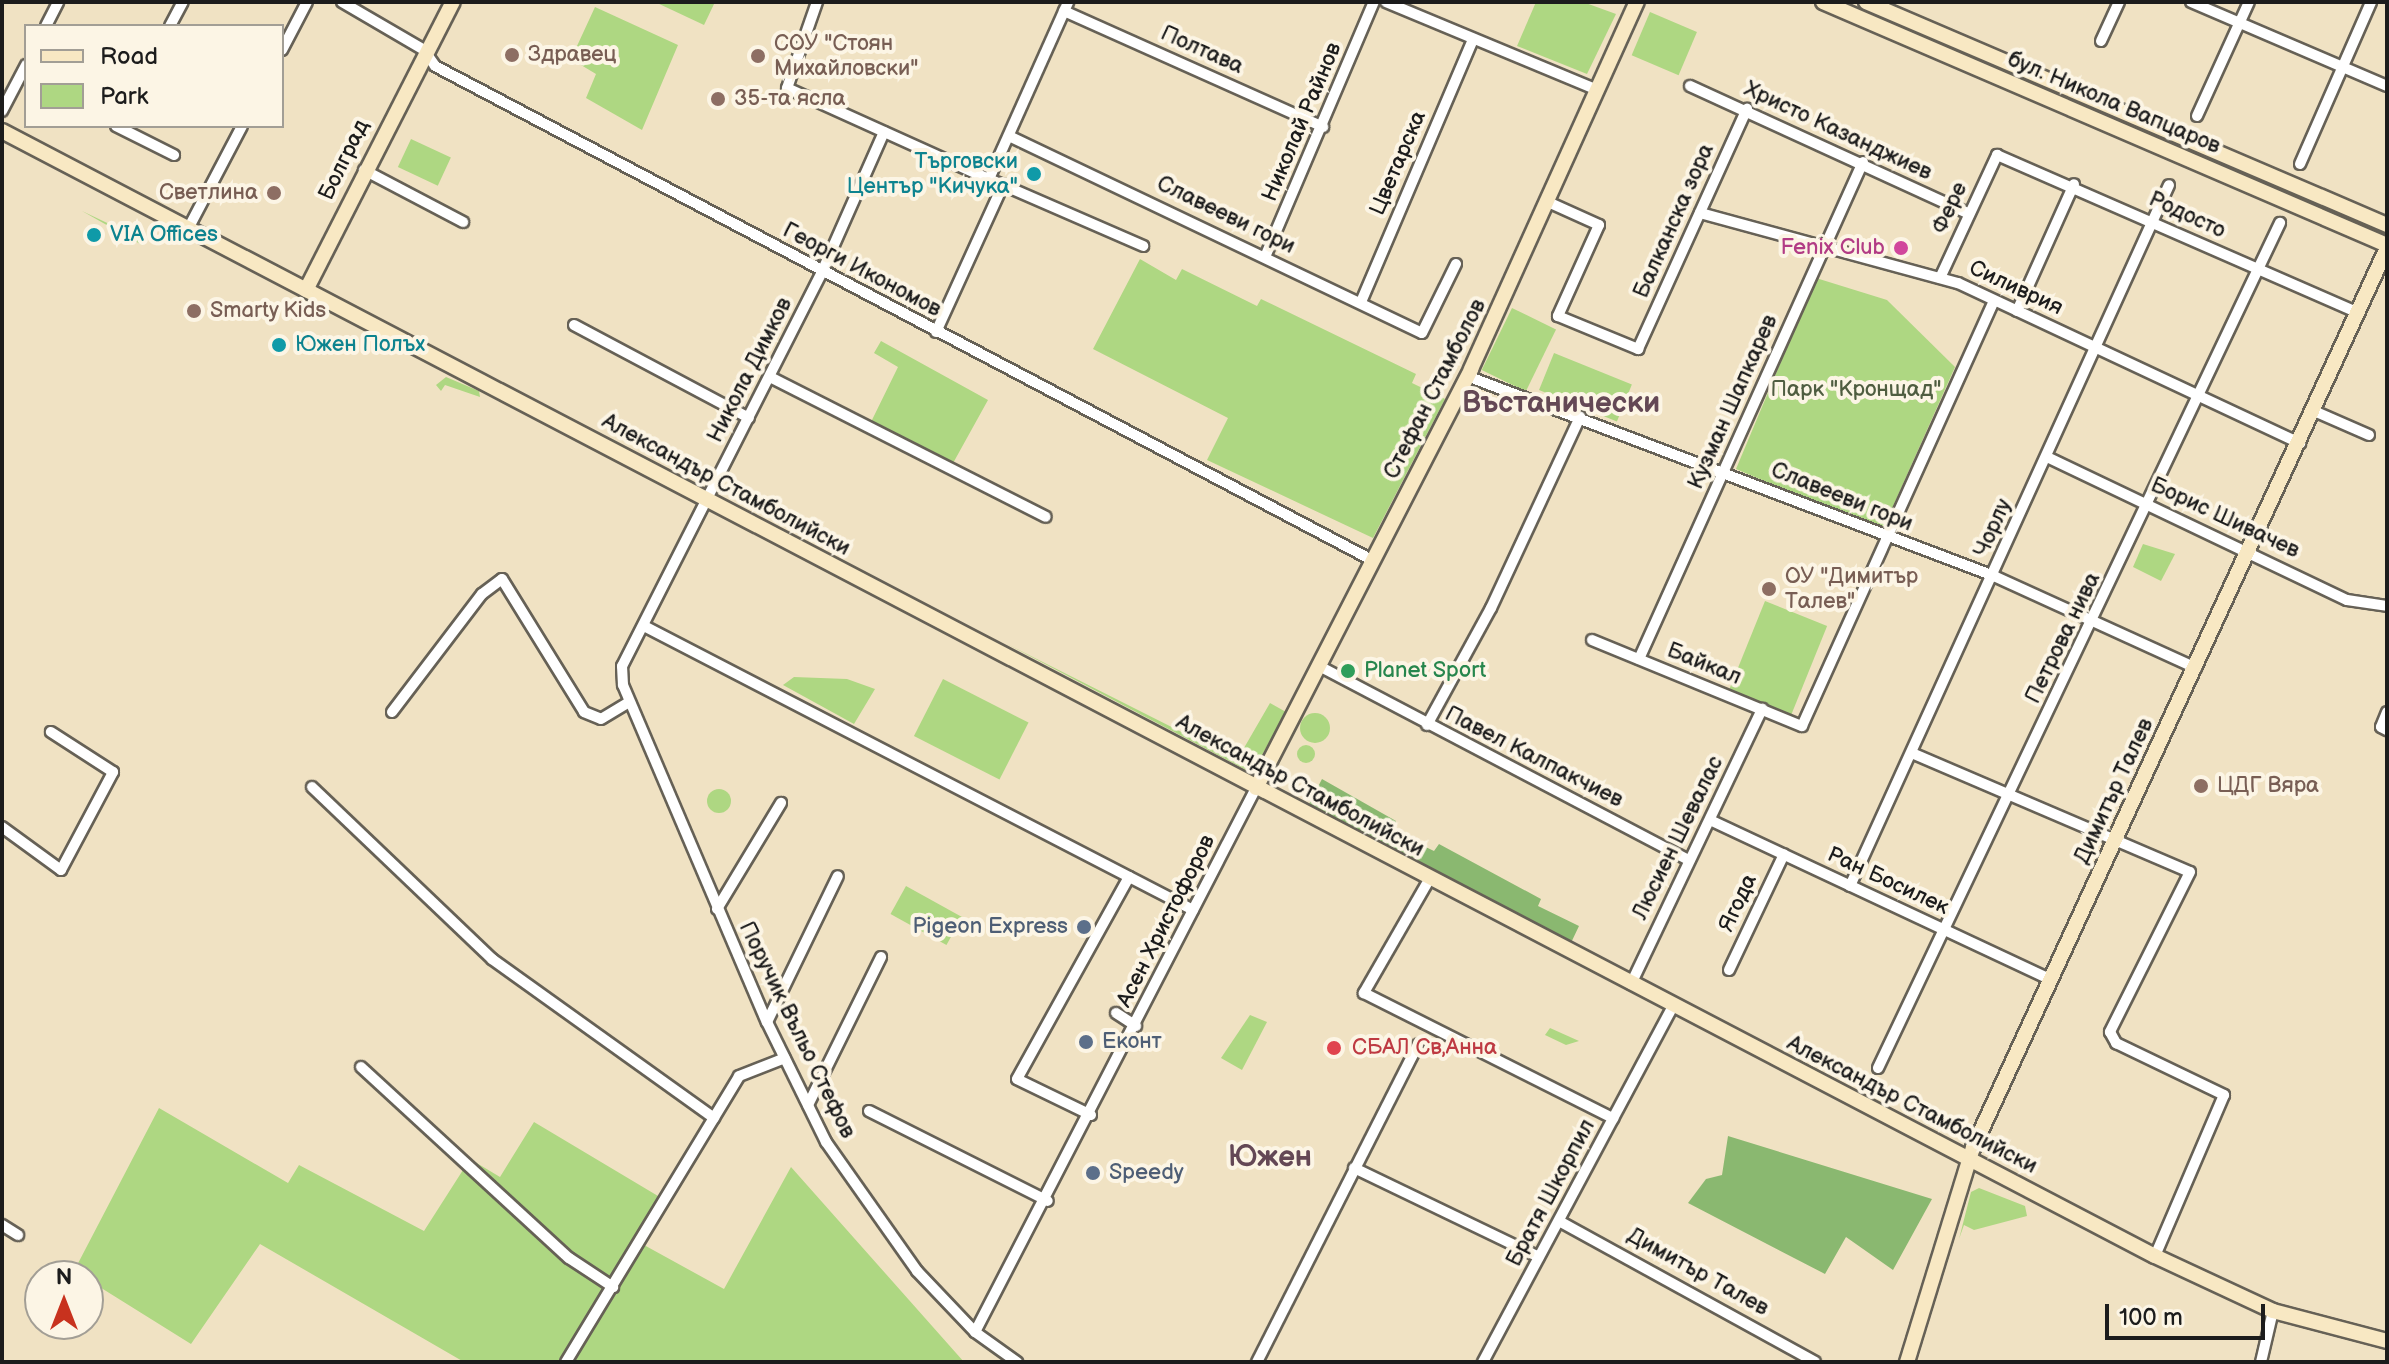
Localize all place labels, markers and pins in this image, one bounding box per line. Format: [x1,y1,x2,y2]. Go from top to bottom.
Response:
place label: СОУ "Стоян Михайловски" [774,30,918,82]
place label: Здравец [528,42,616,68]
marker: Здравец [503,46,521,64]
marker: СОУ "Стоян Михайловски" [749,47,767,65]
place label: 35-та ясла [734,86,845,112]
marker: 35-та ясла [709,90,727,108]
place label: Търговски Център "Кичука" [847,148,1018,200]
marker: Търговски Център "Кичука" [1025,165,1043,183]
place label: Светлина [159,180,258,206]
marker: Светлина [265,184,283,202]
place label: VIA Offices [110,222,218,248]
marker: VIA Offices [85,226,103,244]
place label: Fenix Club [1781,235,1885,261]
marker: Fenix Club [1892,239,1910,257]
place label: Smarty Kids [210,298,328,324]
marker: Smarty Kids [185,302,203,320]
place label: Южен Полъх [295,332,425,358]
marker: Южен Полъх [270,336,288,354]
place label: ОУ "Димитър Талев" [1785,563,1918,614]
marker: ОУ "Димитър Талев" [1760,580,1778,598]
place label: Planet Sport [1364,658,1487,684]
marker: Planet Sport [1339,662,1357,680]
place label: ЦДГ Вяра [2217,773,2319,799]
marker: ЦДГ Вяра [2192,777,2210,795]
place label: Pigeon Express [913,914,1068,940]
marker: Pigeon Express [1075,918,1093,936]
place label: Еконт [1102,1029,1162,1055]
marker: Еконт [1077,1033,1095,1051]
place label: СБАЛ Св,Анна [1352,1035,1497,1061]
marker: СБАЛ Св,Анна [1323,1037,1345,1059]
place label: Speedy [1109,1160,1184,1186]
marker: Speedy [1084,1164,1102,1182]

